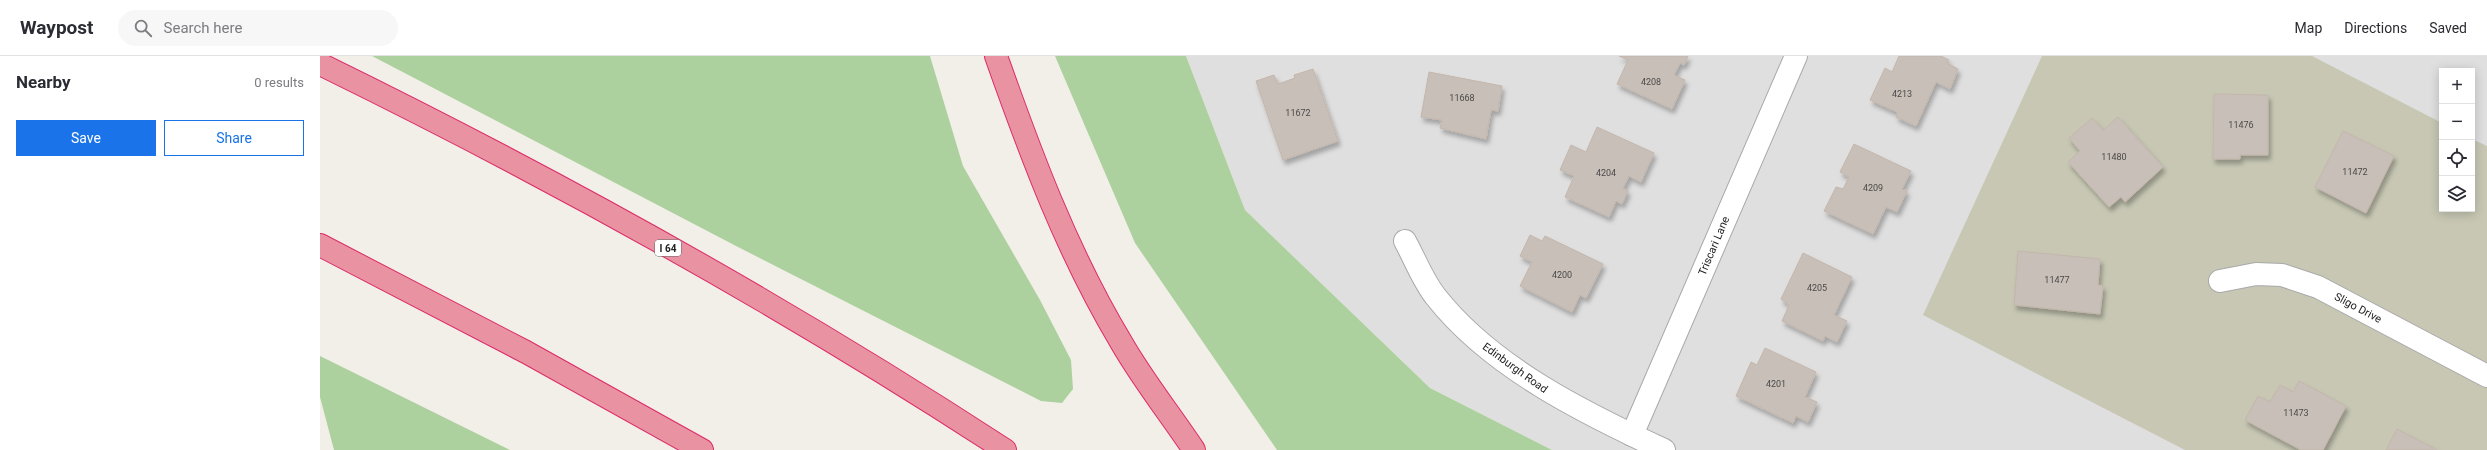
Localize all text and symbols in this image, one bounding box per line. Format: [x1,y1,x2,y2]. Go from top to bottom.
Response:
search box [118,10,398,46]
text: Waypost [20,16,94,39]
icon: search [132,17,154,39]
text: Search here [164,19,242,37]
text: Map [2295,20,2322,36]
text: Directions [2344,20,2407,36]
text: Saved [2429,20,2467,36]
map controls [2439,68,2475,212]
button: + [2439,68,2475,104]
text: Nearby [16,72,71,92]
text: 0 results [254,75,304,90]
house number: 4208 [1641,77,1661,87]
house number: 4213 [1892,89,1912,99]
house number: 11668 [1449,93,1475,103]
button: − [2439,104,2475,140]
house number: 11672 [1285,108,1311,118]
button: Save [16,120,156,156]
button: Share [164,120,304,156]
house number: 11476 [2228,120,2254,130]
button: locate [2439,140,2475,176]
house number: 11480 [2101,152,2127,162]
house number: 11472 [2342,167,2368,177]
house number: 4204 [1596,168,1616,178]
button: layers [2439,176,2475,212]
house number: 4209 [1863,183,1883,193]
street label: Triscari Lane [1696,214,1732,278]
road number: I 64 [655,240,681,256]
house number: 4200 [1552,270,1572,280]
house number: 11477 [2044,275,2070,285]
house number: 4205 [1807,283,1827,293]
street label: Sligo Drive [2332,290,2384,326]
street label: Edinburgh Road [1480,340,1550,396]
house number: 4201 [1766,379,1786,389]
house number: 11473 [2283,408,2309,418]

